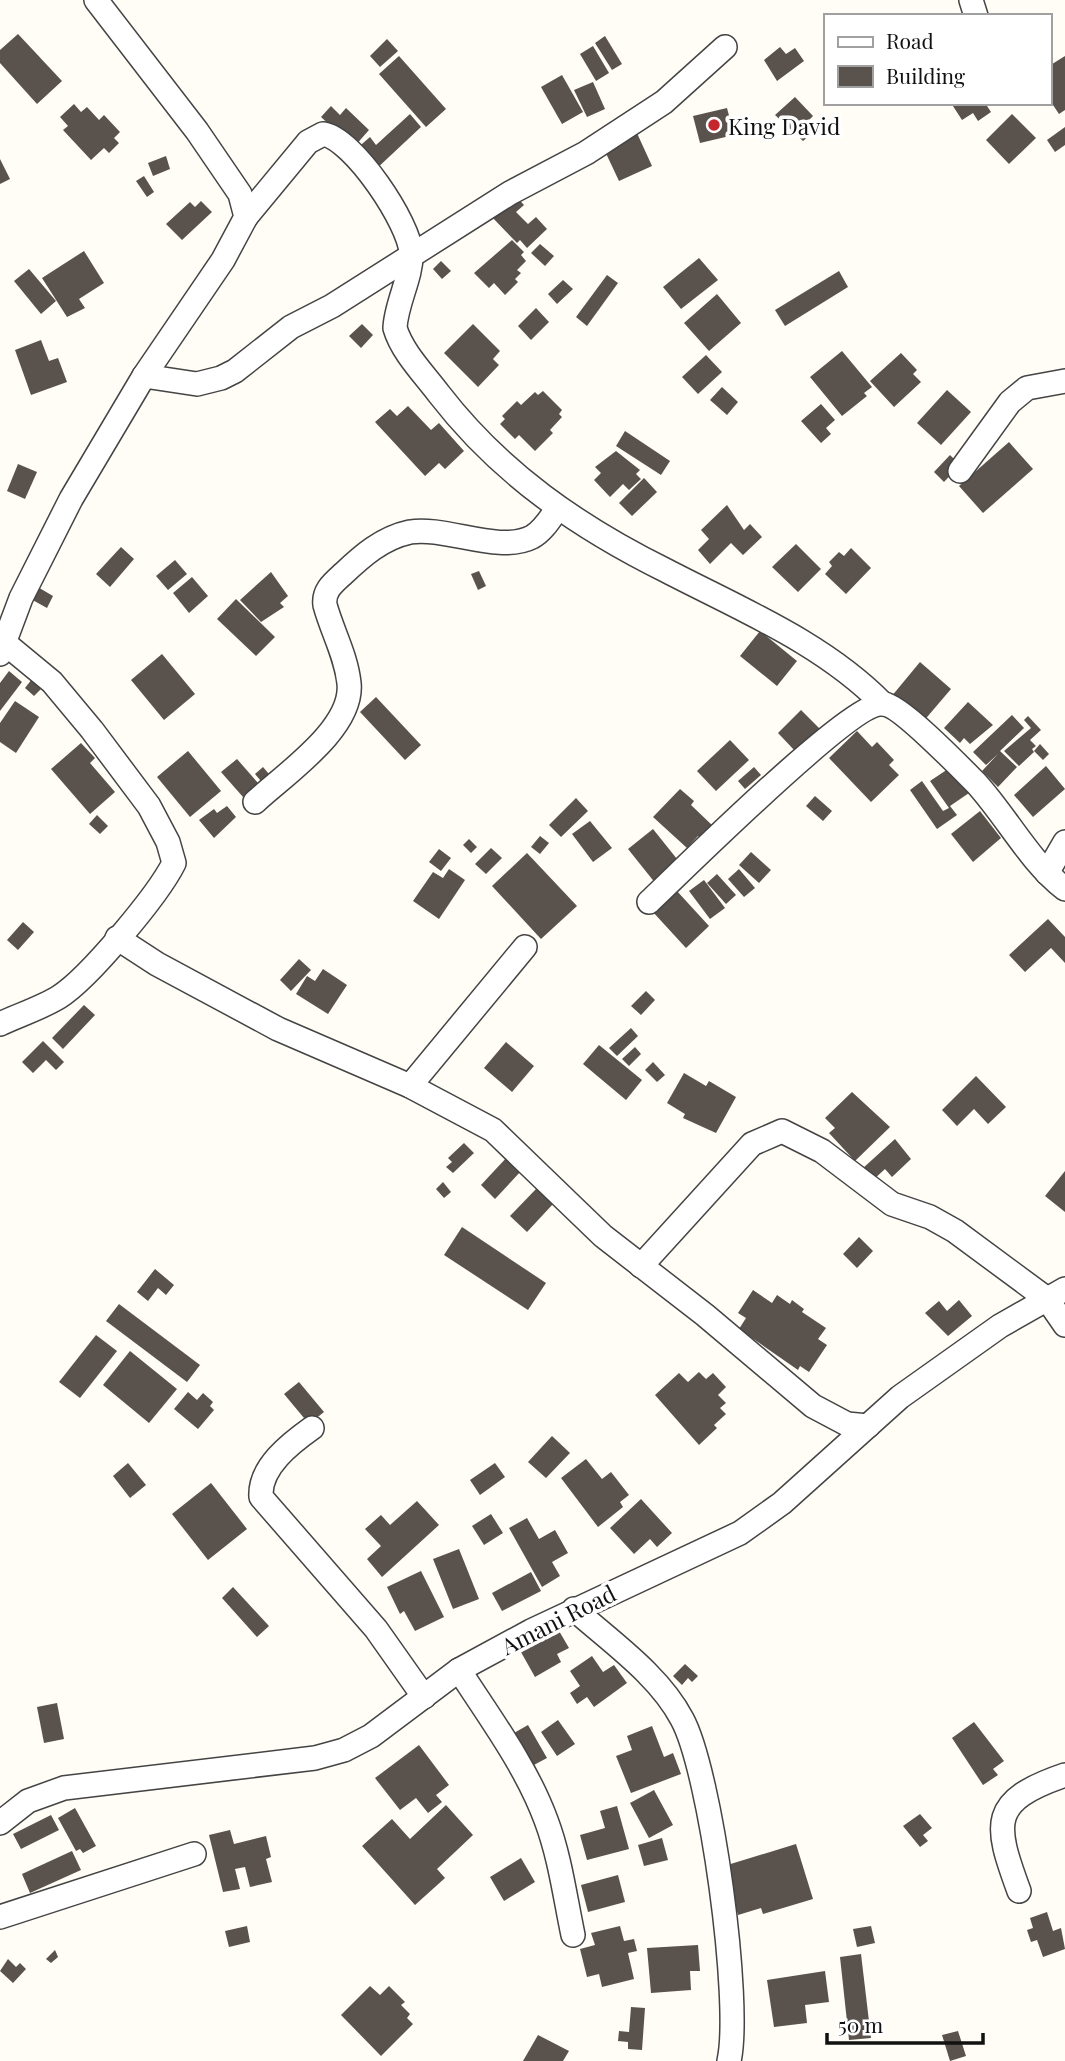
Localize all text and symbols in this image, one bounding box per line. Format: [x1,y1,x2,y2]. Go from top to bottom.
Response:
legend [824,14,1051,105]
text: Road [886,26,934,54]
text: Building [886,61,965,89]
place label: King David [728,110,840,141]
marker: King David [706,117,722,133]
street label: Amani Road [494,1577,621,1662]
scale bar [827,2002,983,2046]
text: 50 m [838,2010,884,2038]

